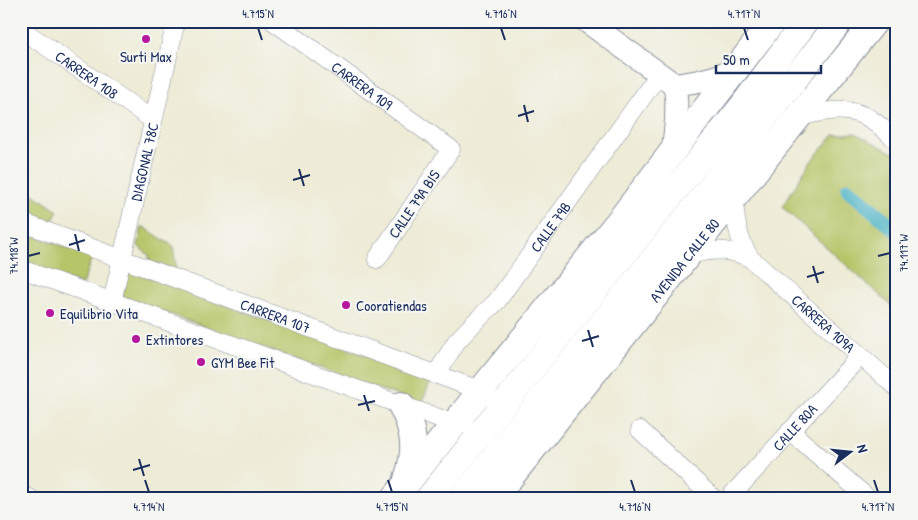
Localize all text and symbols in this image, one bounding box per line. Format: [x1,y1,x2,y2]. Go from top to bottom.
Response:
text: 4.715°N [242,5,274,22]
text: 4.716°N [485,5,517,22]
text: 4.717°N [728,5,760,22]
marker: Surti Max [140,33,152,45]
scale bar [716,42,820,74]
street label: CARRERA 108 [51,45,123,104]
place label: Surti Max [120,46,172,67]
text: 50 m [723,49,750,70]
street label: CARRERA 109 [327,56,398,115]
street label: DIAGONAL 78C [125,120,163,203]
street label: CALLE 79A BIS [383,165,445,242]
street label: CALLE 79B [525,197,575,256]
street label: AVENIDA CALLE 80 [644,213,724,306]
text: 74.117°W [895,233,912,272]
text: 74.118°W [5,237,22,275]
street label: CARRERA 109A [787,289,860,357]
street label: CARRERA 107 [238,293,313,338]
place label: Cooratiendas [356,295,427,316]
marker: Cooratiendas [340,299,352,311]
place label: Equilibrio Vita [60,303,138,324]
marker: Equilibrio Vita [44,307,56,319]
place label: Extintores [146,329,204,350]
marker: Extintores [130,333,142,345]
place label: GYM Bee Fit [211,352,275,373]
marker: GYM Bee Fit [195,356,207,368]
street label: CALLE 80A [767,398,822,455]
north arrow [826,428,876,478]
text: N [853,442,873,455]
text: 4.714°N [133,498,165,515]
text: 4.715°N [376,498,408,515]
text: 4.716°N [619,498,651,515]
text: 4.717°N [862,498,894,515]

